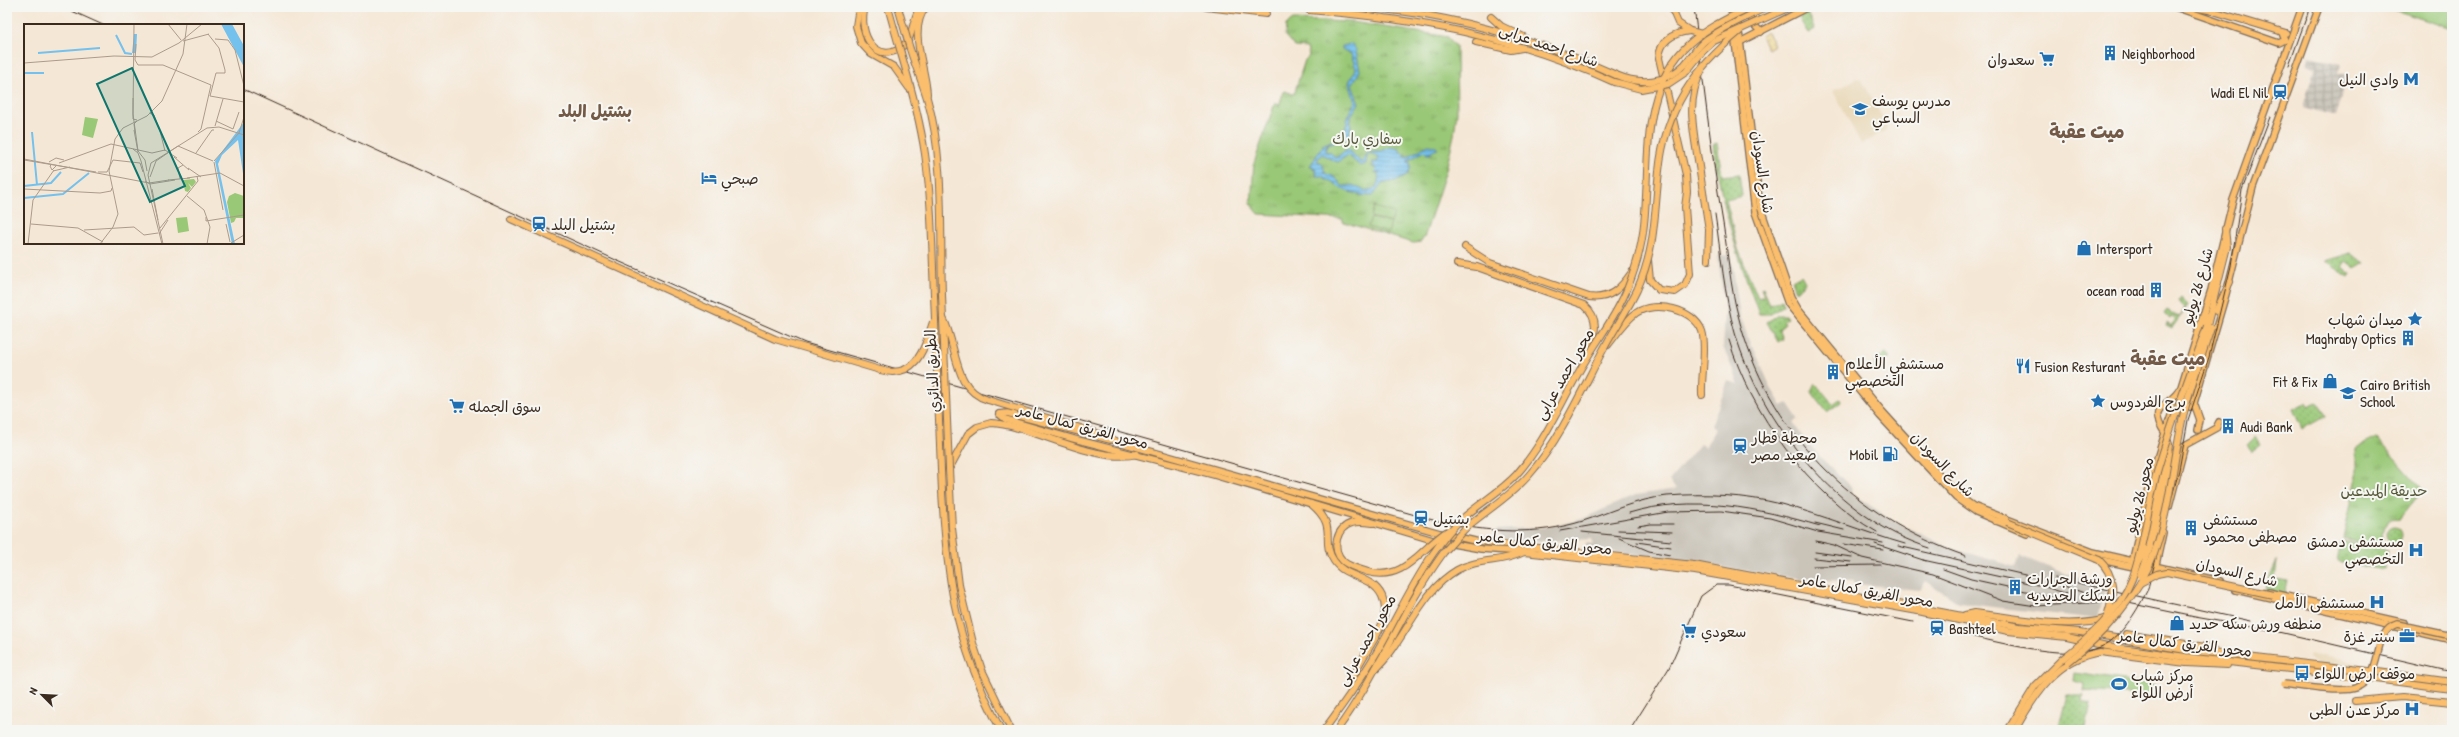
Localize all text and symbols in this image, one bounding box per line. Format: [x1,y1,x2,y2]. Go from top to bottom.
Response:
street label: شارع احمد عرابى [1497,18,1601,72]
inset map [24,24,244,244]
place label: Neighborhood [2122,43,2195,64]
building icon: Neighborhood [2101,44,2119,62]
place label: سعدوان [1988,49,2035,70]
supermarket icon: سعدوان [2038,50,2056,68]
place label: وادي النيل [2339,69,2399,91]
metro station icon: وادي النيل [2402,70,2420,88]
place label: Wadi El Nil [2211,82,2268,103]
station icon: Wadi El Nil [2271,83,2289,101]
place label: مدرس يوسف السباعي [1872,90,1951,131]
district label: بشتيل البلد [558,99,632,122]
school or university icon: مدرس يوسف السباعي [1851,100,1869,118]
district label: ميت عقبة [2049,118,2125,144]
park label: سفاري بارك [1332,128,1402,150]
street label: شارع السودان [1747,129,1779,215]
place label: صبحي [721,168,758,192]
hotel icon: صبحي [700,169,718,187]
place label: بشتيل البلد [551,214,616,235]
station icon: بشتيل البلد [530,215,548,233]
place label: Intersport [2096,238,2153,259]
shop icon: Intersport [2075,239,2093,257]
street label: شارع 26 يوليو [2176,245,2218,328]
place label: ocean road [2087,280,2144,301]
building icon: ocean road [2147,281,2165,299]
place label: ميدان شهاب [2328,309,2403,330]
place icon: ميدان شهاب [2406,310,2424,328]
street label: محور احمد عرابى [1529,324,1599,424]
place label: Maghraby Optics [2306,328,2396,349]
street label: الطريق الدائري [919,329,946,413]
building icon: Maghraby Optics [2399,329,2417,347]
district label: ميت عقبة [2130,345,2206,371]
place label: مستشفي الأعلام التخصصي [1845,353,1944,394]
place label: Fusion Resturant [2034,356,2126,377]
restaurant icon: Fusion Resturant [2014,357,2032,375]
building icon: مستشفي الأعلام التخصصي [1824,363,1842,381]
place label: Fit & Fix [2272,371,2318,392]
shop icon: Fit & Fix [2321,372,2339,390]
place label: Cairo British School [2360,374,2430,412]
school or university icon: Cairo British School [2339,384,2357,402]
place label: برج الفردوس [2110,391,2186,412]
place icon: برج الفردوس [2089,392,2107,410]
place label: سوق الجمله [469,396,541,417]
supermarket icon: سوق الجمله [448,397,466,415]
street label: محور الفريق كمال عامر [1013,398,1151,454]
place label: Audi Bank [2240,416,2292,437]
building icon: Audi Bank [2219,417,2237,435]
place label: محطة قطار صعيد مصر [1750,427,1817,465]
street label: شارع السودان [1906,427,1980,501]
station icon: محطة قطار صعيد مصر [1731,437,1749,455]
place label: Mobil [1849,444,1878,465]
fuel station icon: Mobil [1881,445,1899,463]
street label: محور 26 يوليو [2119,455,2159,536]
park label: حديقة المبدعين [2341,480,2427,501]
place label: بشتيل [1433,508,1470,529]
station icon: بشتيل [1412,509,1430,527]
place label: مستشفى مصطفى محمود [2203,509,2297,547]
building icon: مستشفى مصطفى محمود [2182,519,2200,537]
street label: محور الفريق كمال عامر [1475,524,1613,559]
place label: مستشفى دمشق التخصصي [2307,531,2404,572]
hospital icon: مستشفى دمشق التخصصي [2407,541,2425,559]
street label: شارع السودان [2194,552,2280,592]
street label: محور الفريق كمال عامر [1797,568,1935,612]
place label: ورشة الجرارات لسكك الحديديه [2027,568,2116,606]
building icon: ورشة الجرارات لسكك الحديديه [2006,578,2024,596]
street label: محور احمد عرابى [1331,590,1401,690]
place label: مستشفى الأمل [2275,592,2365,613]
hospital icon: مستشفى الأمل [2368,593,2386,611]
place label: منطفه ورش سكه حديد [2189,613,2322,634]
shop icon: منطفه ورش سكه حديد [2168,614,2186,632]
place label: Bashteel [1949,618,1996,639]
station icon: Bashteel [1928,619,1946,637]
place label: سعودي [1701,621,1746,643]
supermarket icon: سعودي [1680,622,1698,640]
street label: محور الفريق كمال عامر [2115,624,2253,662]
place label: سنتر غزة [2343,626,2395,647]
office icon: سنتر غزة [2398,627,2416,645]
place label: موقف ارض اللواء [2314,663,2415,684]
bus stop icon: موقف ارض اللواء [2293,664,2311,682]
place label: مركز شباب أرض اللواء [2131,665,2194,703]
north arrow [22,675,62,715]
sports icon: مركز شباب أرض اللواء [2110,675,2128,693]
text: N [25,685,41,696]
place label: مركز عدن الطبى [2309,699,2400,720]
hospital icon: مركز عدن الطبى [2403,700,2421,718]

